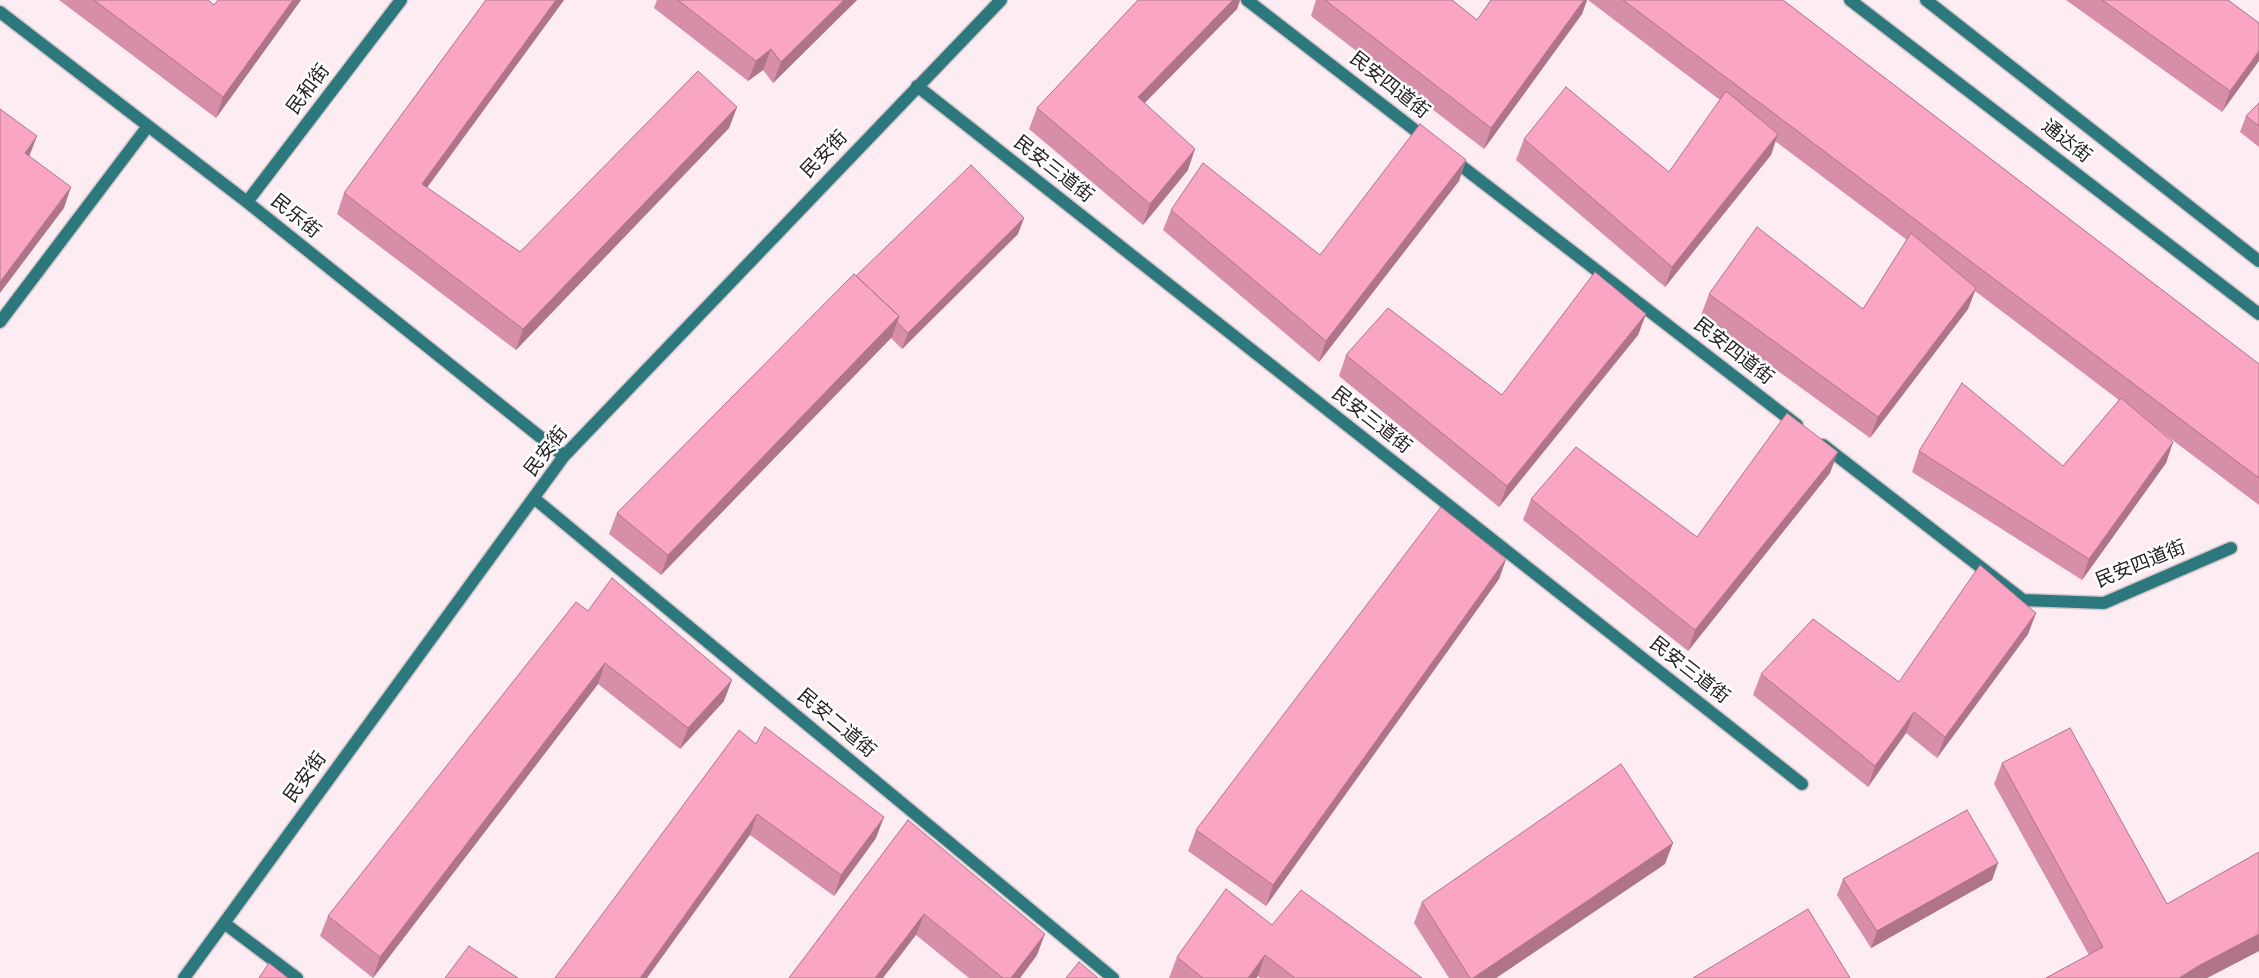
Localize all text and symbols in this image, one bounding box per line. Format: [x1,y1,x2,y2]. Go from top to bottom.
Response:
street label: 民安四道街 [1345,48,1433,124]
street label: 民和街 [283,60,335,120]
street label: 通达街 [2037,115,2095,169]
street label: 民安街 [797,127,853,183]
street label: 民安三道街 [1009,132,1097,208]
street label: 民乐街 [266,190,324,244]
street label: 民安四道街 [1689,314,1777,390]
street label: 民安三道街 [1327,383,1415,459]
street label: 民安街 [520,423,574,481]
street label: 民安四道街 [2093,537,2189,593]
street label: 民安三道街 [1645,633,1733,709]
street label: 民安二道街 [792,685,880,763]
street label: 民安街 [280,748,332,808]

